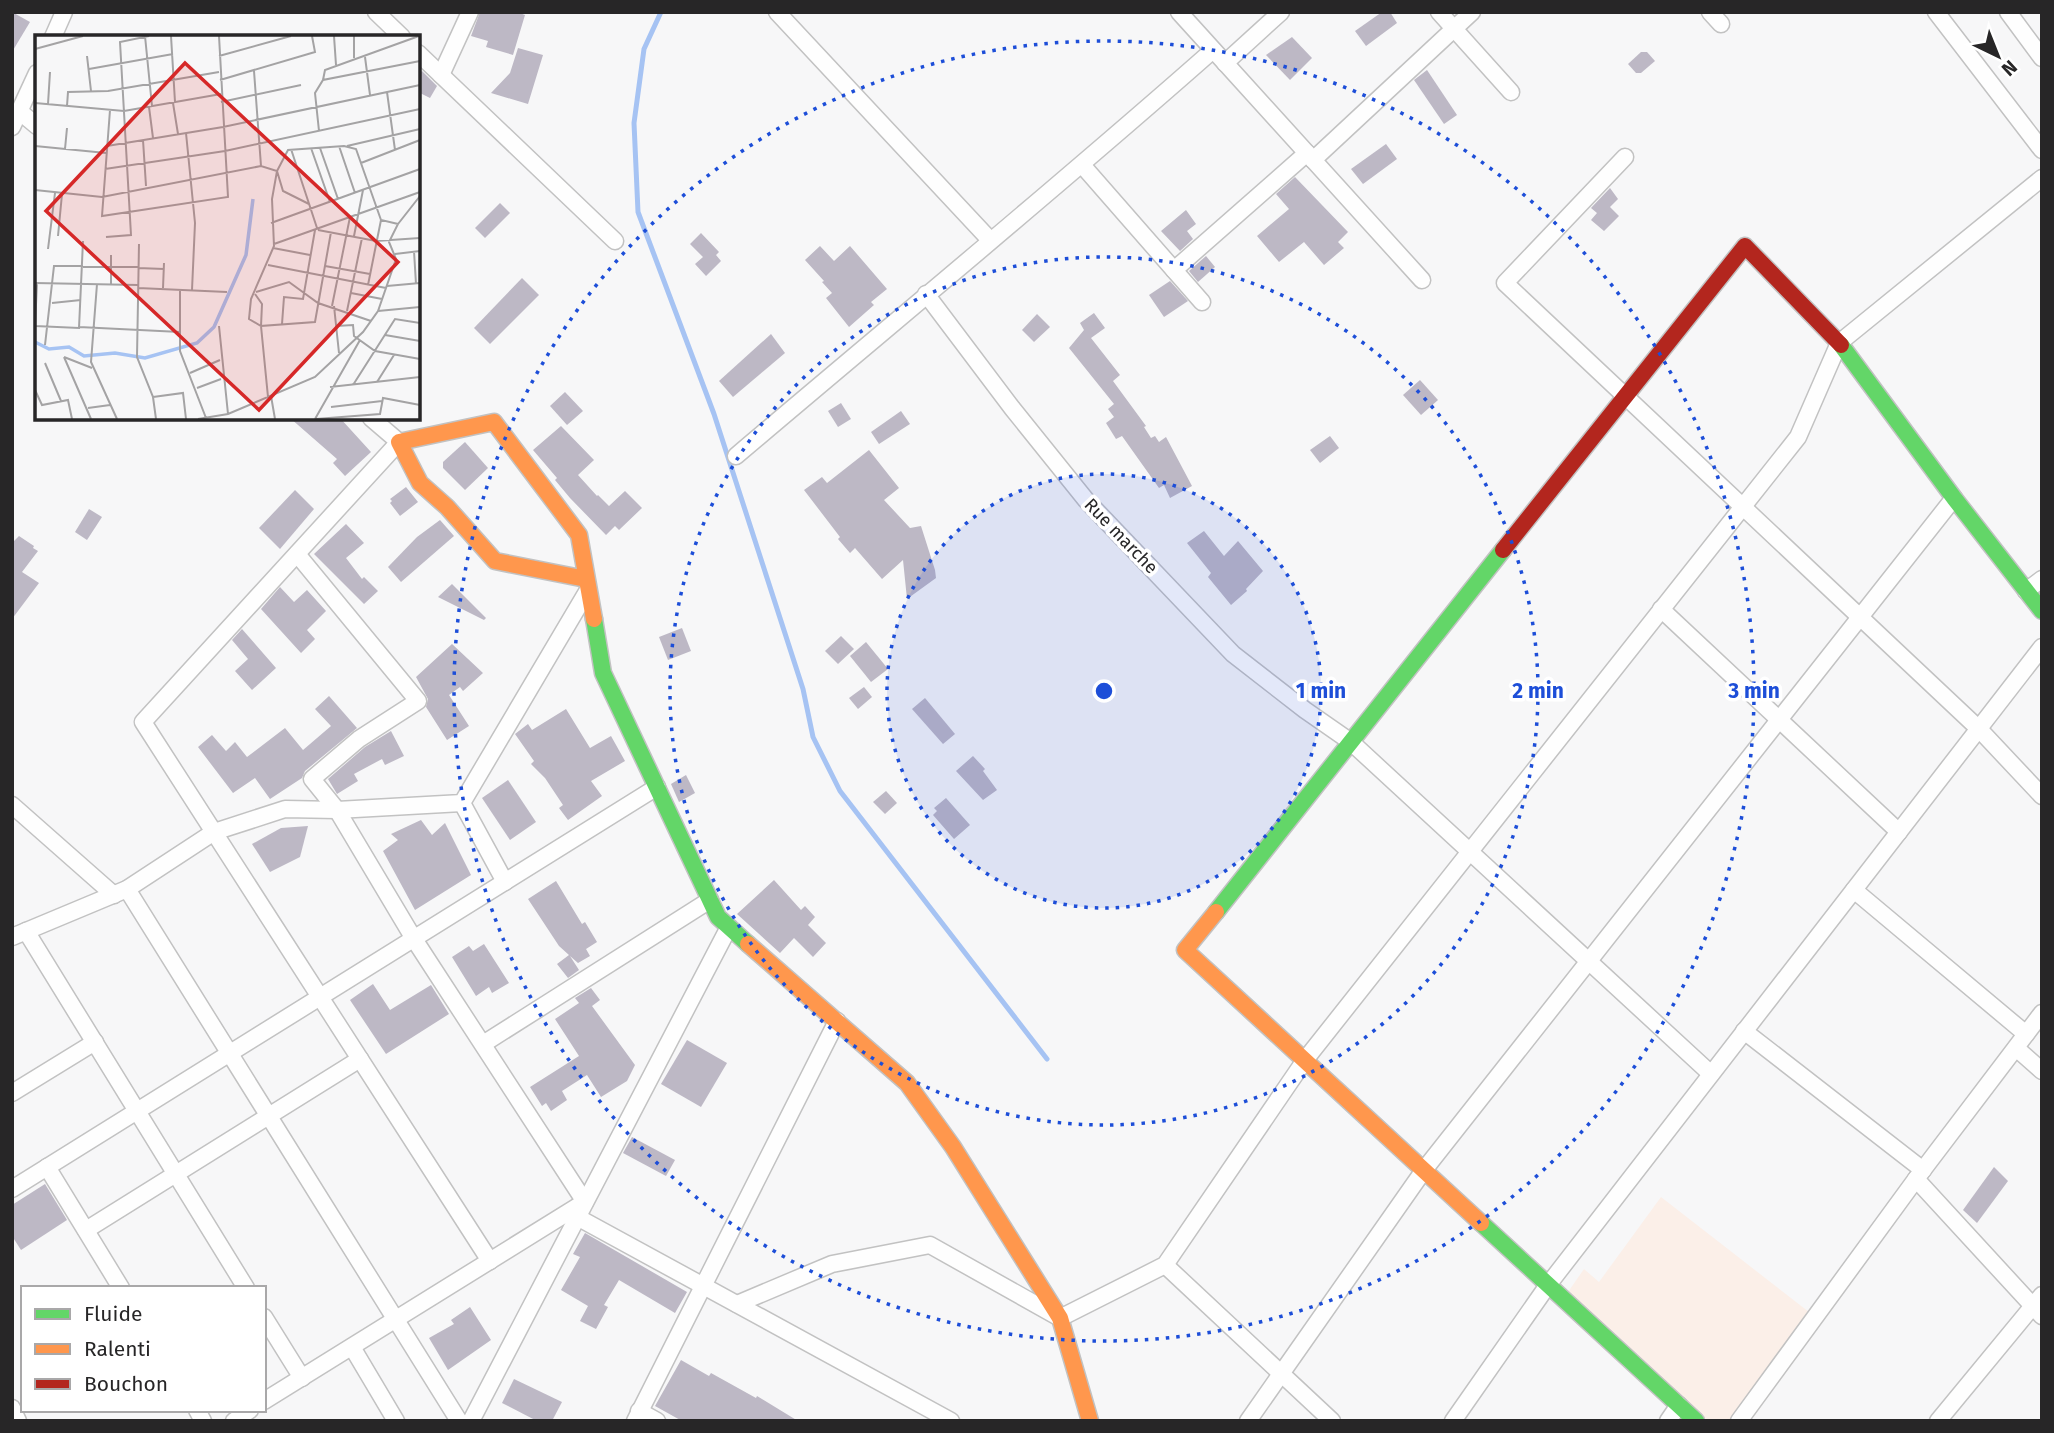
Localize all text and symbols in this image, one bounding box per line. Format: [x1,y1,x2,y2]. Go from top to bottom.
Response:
north arrow [1963,21,2033,91]
inset map [35,35,420,420]
text: N [1997,55,2022,81]
street label: Rue marche [1080,494,1162,578]
text: 1 min [1296,678,1346,704]
text: 2 min [1512,678,1564,704]
text: 3 min [1727,678,1780,704]
centre of rings [1092,679,1116,703]
legend [21,1286,266,1412]
text: Fluide [84,1301,142,1327]
text: Ralenti [84,1336,151,1362]
text: Bouchon [84,1371,168,1397]

